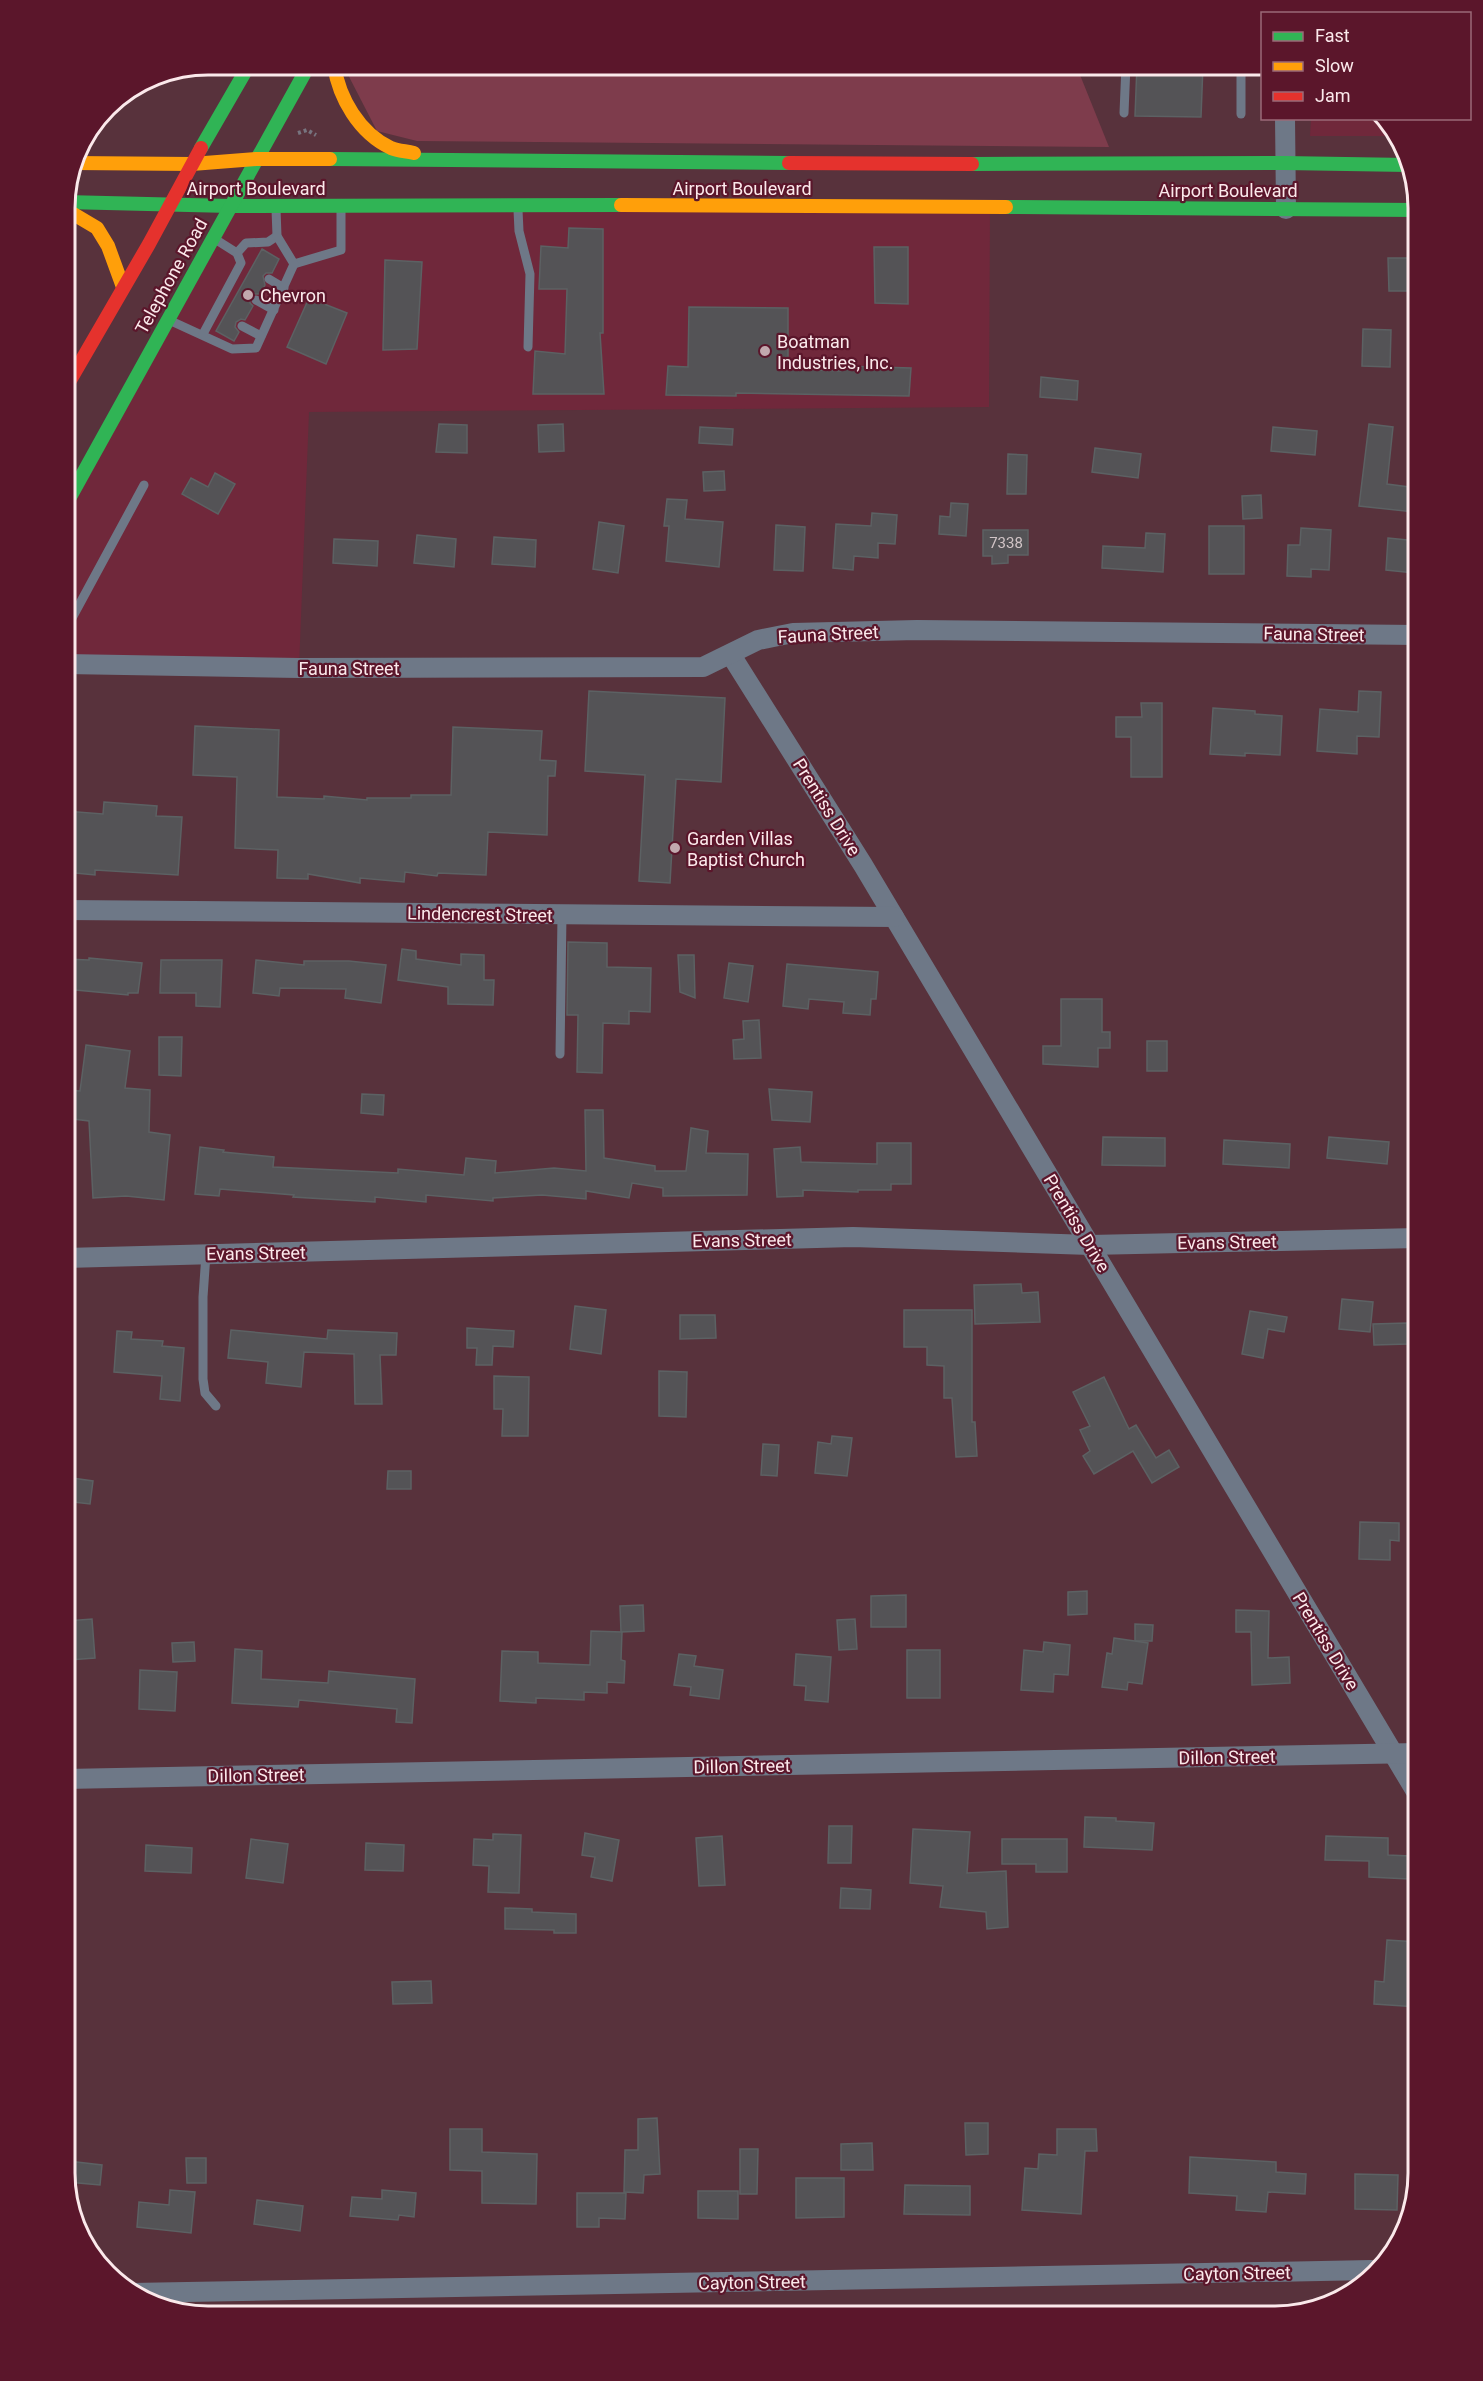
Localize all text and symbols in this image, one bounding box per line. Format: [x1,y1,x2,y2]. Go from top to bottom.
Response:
legend [1261,12,1471,120]
text: Fast [1315,25,1350,46]
text: Slow [1315,55,1354,76]
text: Jam [1315,85,1351,106]
street label: Airport Boulevard [186,178,326,199]
street label: Airport Boulevard [672,178,812,199]
street label: Airport Boulevard [1158,180,1298,201]
street label: Telephone Road [131,215,211,337]
place label: Chevron [260,285,326,306]
marker: Chevron [241,288,255,302]
place label: Boatman Industries, Inc. [777,331,893,373]
marker: Boatman Industries, Inc. [758,344,772,358]
house number: 7338 [989,534,1023,552]
street label: Fauna Street [777,621,879,647]
street label: Fauna Street [1263,623,1365,645]
street label: Fauna Street [298,658,400,679]
street label: Prentiss Drive [789,755,865,859]
place label: Garden Villas Baptist Church [687,828,805,870]
marker: Garden Villas Baptist Church [668,841,682,855]
street label: Lindencrest Street [407,902,553,926]
street label: Prentiss Drive [1040,1170,1114,1276]
street label: Evans Street [692,1229,792,1251]
street label: Evans Street [1177,1231,1277,1253]
street label: Evans Street [206,1242,306,1264]
street label: Prentiss Drive [1289,1588,1363,1694]
street label: Dillon Street [1178,1746,1276,1768]
street label: Dillon Street [693,1755,791,1777]
street label: Dillon Street [207,1764,305,1786]
street label: Cayton Street [1183,2262,1291,2284]
street label: Cayton Street [698,2271,806,2293]

